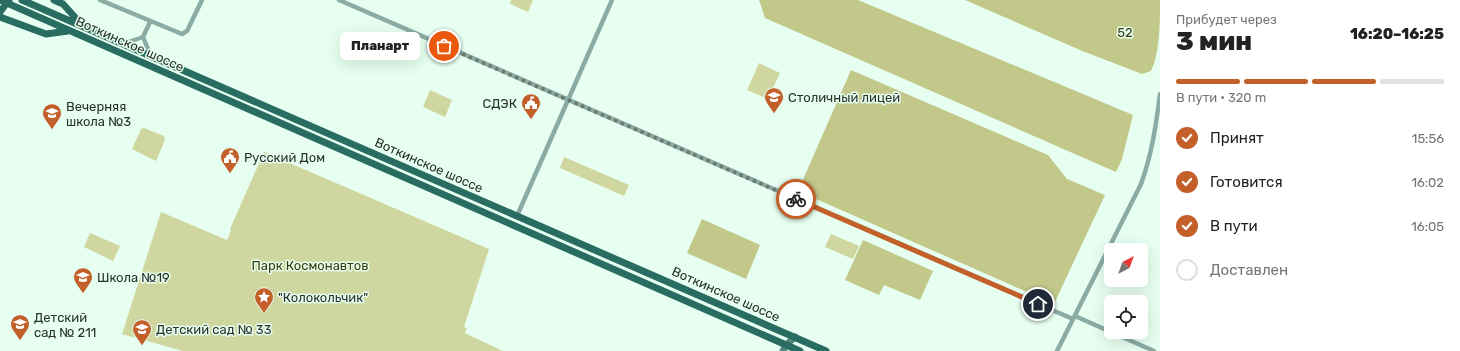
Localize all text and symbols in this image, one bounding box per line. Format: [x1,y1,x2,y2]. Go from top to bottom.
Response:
text: Прибудет через [1176,12,1277,27]
street label: Воткинское шоссе [74,13,186,75]
park label: 52 [1117,25,1133,40]
text: 16:20–16:25 [1350,25,1444,43]
text: 3 мин [1176,26,1252,57]
pin [427,29,461,63]
callout: Планарт [340,32,420,60]
icon: bag [433,35,455,57]
text: Планарт [351,38,409,53]
school or university icon: Столичный лицей [763,86,785,114]
place label: Столичный лицей [788,90,900,105]
text: В пути · 320 m [1176,90,1266,105]
public building icon: СДЭК [520,92,542,120]
place label: СДЭК [482,96,517,111]
place label: Вечерняя школа №3 [66,99,131,129]
school or university icon: Вечерняя школа №3 [41,102,63,130]
icon: check [1176,127,1198,149]
text: Принят [1210,129,1264,147]
text: 15:56 [1412,131,1444,146]
street label: Воткинское шоссе [373,134,485,196]
public building icon: Русский Дом [219,146,241,174]
place label: Русский Дом [244,150,325,165]
icon: check [1176,171,1198,193]
text: Готовится [1210,173,1283,191]
text: 16:02 [1411,175,1444,190]
courier [776,179,816,219]
icon: bike [785,188,807,210]
icon: check [1176,215,1198,237]
text: В пути [1210,217,1258,235]
text: 16:05 [1411,219,1444,234]
north arrow [1104,243,1148,287]
map controls [1104,243,1148,339]
park label: Парк Космонавтов [251,258,369,273]
text: Доставлен [1210,261,1288,279]
street label: Воткинское шоссе [670,263,782,325]
school or university icon: Школа №19 [72,266,94,294]
place label: Школа №19 [97,270,170,285]
place icon: "Колокольчик" [253,286,275,314]
pin [1021,287,1055,321]
place label: "Колокольчик" [278,290,368,305]
icon: home [1027,293,1049,315]
button: locate [1104,295,1148,339]
place label: Детский сад № 211 [34,310,96,340]
school or university icon: Детский сад № 211 [9,313,31,341]
school or university icon: Детский сад № 33 [131,318,153,346]
place label: Детский сад № 33 [156,322,272,337]

